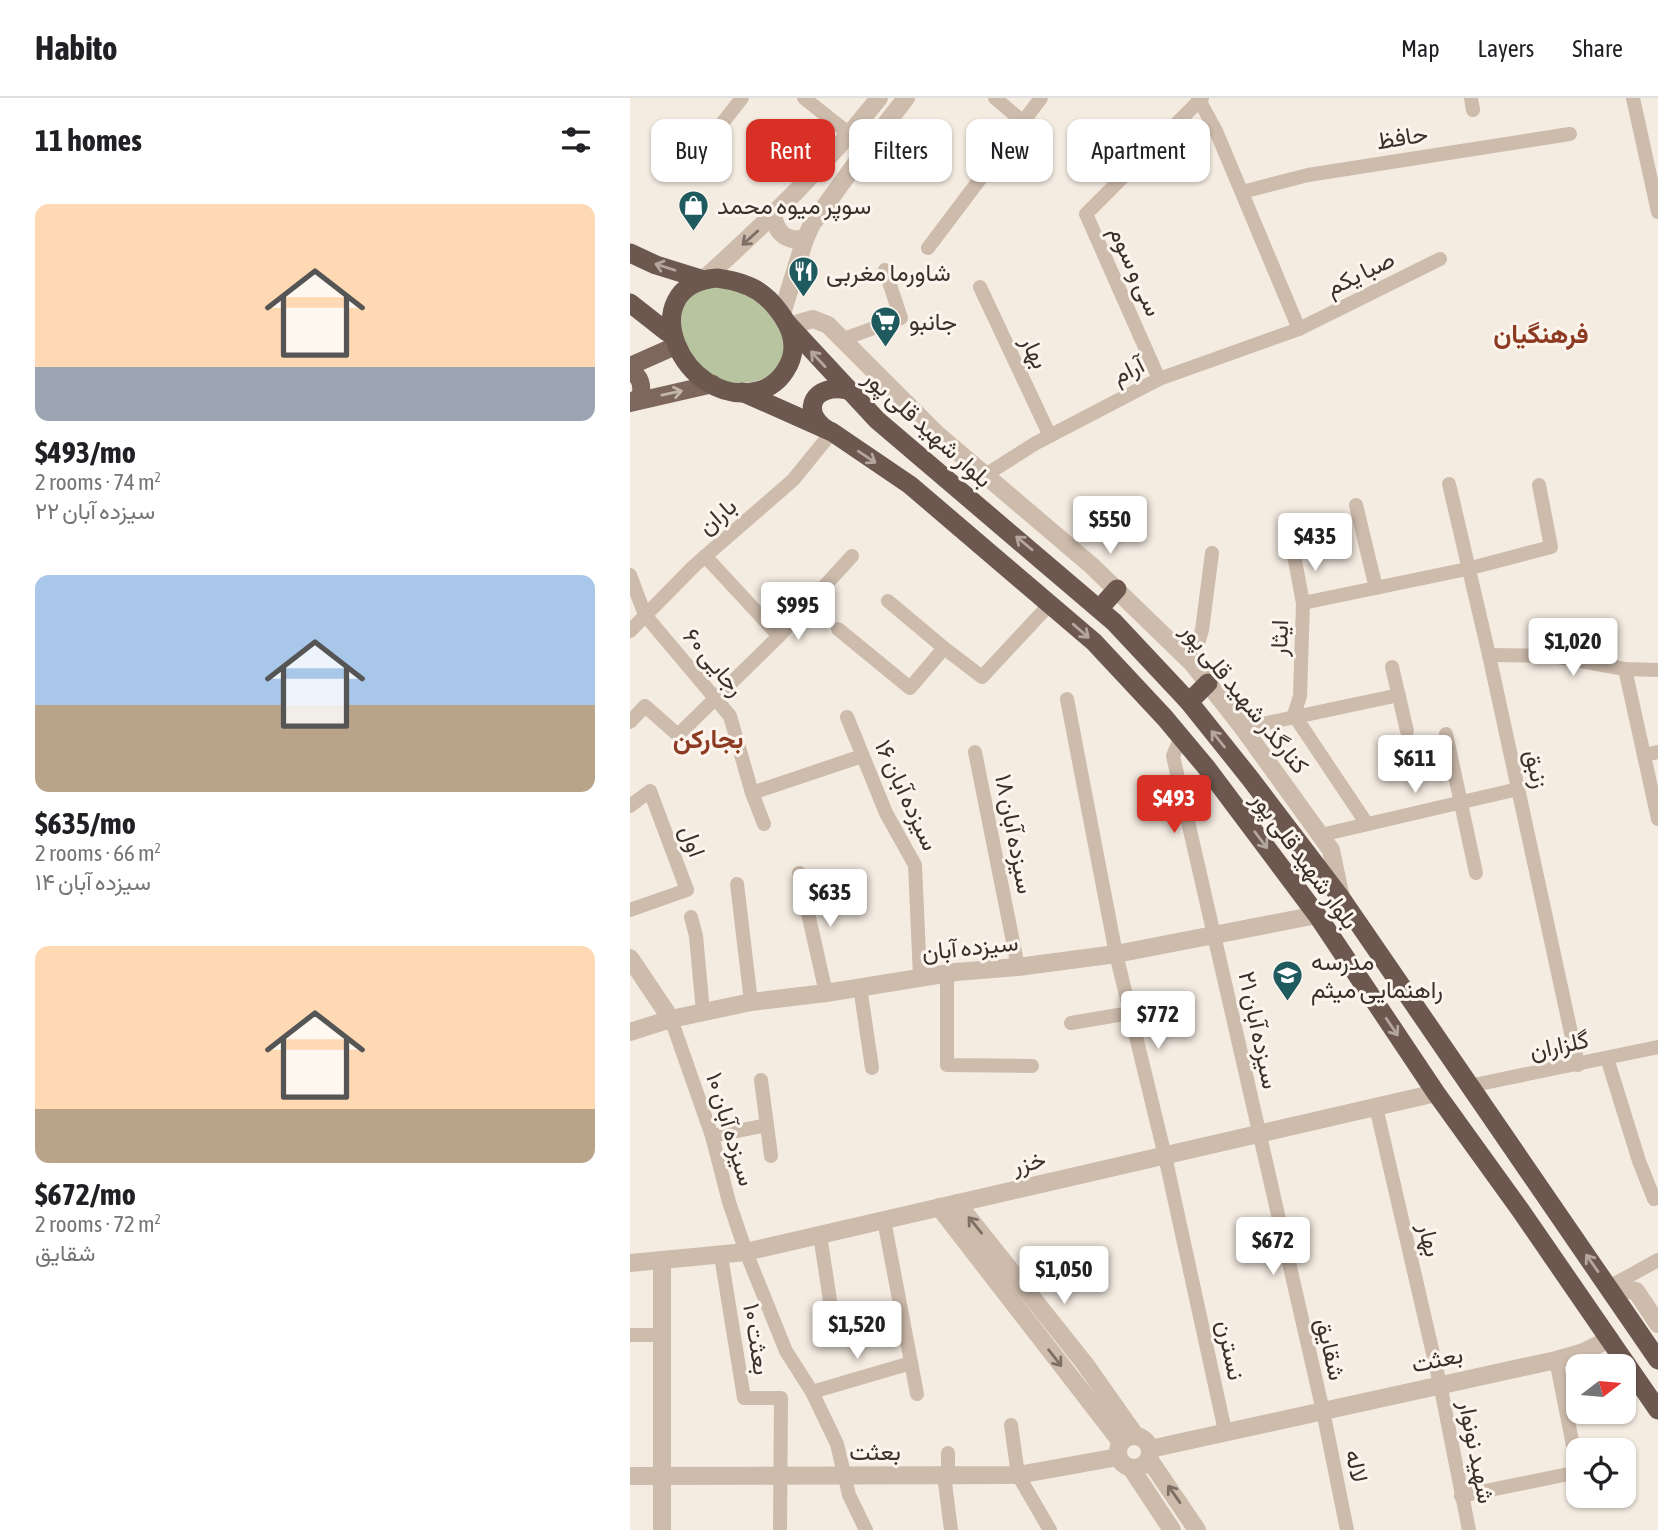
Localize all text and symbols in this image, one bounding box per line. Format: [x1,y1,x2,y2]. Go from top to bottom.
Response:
text: Habito [35,29,117,67]
text: Map [1401,35,1440,62]
text: Layers [1478,35,1534,62]
text: Share [1572,35,1623,62]
chip: Buy [651,119,732,182]
chip: Rent [746,119,835,182]
chip: Filters [849,119,952,182]
chip: New [966,119,1053,182]
chip: Apartment [1067,119,1210,182]
street label: حافظ [1374,120,1430,154]
icon: filters [557,121,595,159]
text: 11 homes [35,123,142,157]
shop icon: سوپر میوه محمد [677,188,711,232]
place label: سوپر میوه محمد [717,192,871,222]
street label: سی و سوم [1101,222,1168,321]
one-way arrow [742,229,759,246]
street label: صبا یکم [1321,245,1400,304]
icon: home [252,250,378,376]
restaurant icon: شاورما مغربی [786,255,820,299]
place label: شاورما مغربی [826,259,951,288]
one-way arrow [654,260,676,273]
supermarket icon: جانبو [869,304,903,348]
place label: جانبو [909,308,957,337]
district label: فرهنگیان [1493,319,1589,350]
street label: بهار [1013,330,1054,374]
street label: آرام [1108,350,1152,392]
one-way arrow [810,351,827,368]
street label: بلوار شهید قلی پور [856,363,998,495]
one-way arrow [660,386,683,400]
text: $493/mo [35,435,136,469]
one-way arrow [857,450,877,464]
text: 2 rooms · 74 m² [35,469,161,495]
street label: باران [692,492,743,541]
pin: $550 [1069,496,1151,556]
text: سیزده آبان ۲۲ [35,498,155,524]
text: $550 [1089,506,1131,532]
pin: $435 [1274,514,1356,573]
text: $435 [1294,523,1336,549]
one-way arrow [1015,535,1033,551]
pin: $995 [757,582,839,642]
text: $995 [777,592,819,618]
street label: کنارگذر شهید قلی پور [1173,616,1314,781]
pin: $1,020 [1516,618,1630,678]
street label: ایثار [1265,619,1295,658]
icon: home [252,621,378,747]
street label: رجایی ۶۰ [676,623,750,703]
one-way arrow [1072,623,1090,639]
text: $1,020 [1545,628,1602,654]
district label: بجارکن [673,724,743,755]
one-way arrow [1211,730,1226,748]
street label: سیزده آبان ۱۶ [868,735,944,855]
pin: $611 [1374,736,1456,795]
text: $611 [1394,745,1436,771]
street label: زنبق [1518,747,1554,791]
street label: سیزده آبان ۱۸ [988,772,1040,897]
pin: $493 [1133,776,1215,835]
text: $493 [1153,785,1195,811]
street label: بلوار شهید قلی پور [1243,785,1364,936]
text: $635/mo [35,806,136,840]
street label: اول [673,822,711,861]
one-way arrow [1254,831,1269,849]
text: 2 rooms · 66 m² [35,840,161,866]
text: سیزده آبان ۱۴ [35,869,151,895]
pin: $635 [789,870,871,929]
text: $635 [809,879,851,905]
street label: سیزده آبان [920,929,1020,967]
place label: مدرسه راهنمایی میثم [1311,948,1443,1006]
school or university icon: مدرسه راهنمایی میثم [1271,958,1305,1002]
street label: سیزده آبان ۲۱ [1231,969,1285,1092]
icon: home [252,992,378,1118]
pin: $772 [1117,992,1199,1051]
text: $772 [1137,1001,1179,1027]
one-way arrow [1385,1016,1399,1036]
street label: گلزاران [1527,1026,1591,1066]
street label: سیزده آبان ‍۱۰ [699,1069,761,1190]
street label: خزر [1009,1145,1049,1181]
text: $672/mo [35,1177,136,1211]
text: 2 rooms · 72 m² [35,1211,161,1237]
one-way arrow [968,1216,983,1234]
pin: $672 [1232,1218,1314,1277]
street label: بهار [1411,1220,1447,1260]
text: $672 [1252,1227,1294,1253]
text: شقایق [35,1240,96,1266]
pin: $1,050 [1007,1246,1121,1306]
one-way arrow [1585,1254,1599,1273]
text: $1,050 [1036,1256,1093,1282]
street label: بعثت ۱۰ [737,1301,776,1377]
pin: $1,520 [800,1302,914,1361]
text: $1,520 [829,1311,886,1337]
street label: شقایق [1310,1315,1351,1383]
street label: نسترن [1210,1318,1250,1383]
street label: بعثت [1409,1340,1465,1379]
one-way arrow [1048,1349,1063,1367]
north arrow [1566,1354,1636,1424]
map controls [1566,1354,1636,1508]
street label: شهید نونوار [1452,1397,1500,1506]
street label: بعثت [849,1438,901,1466]
button: locate [1566,1438,1636,1508]
street label: لاله [1340,1447,1374,1485]
one-way arrow [1166,1485,1181,1504]

